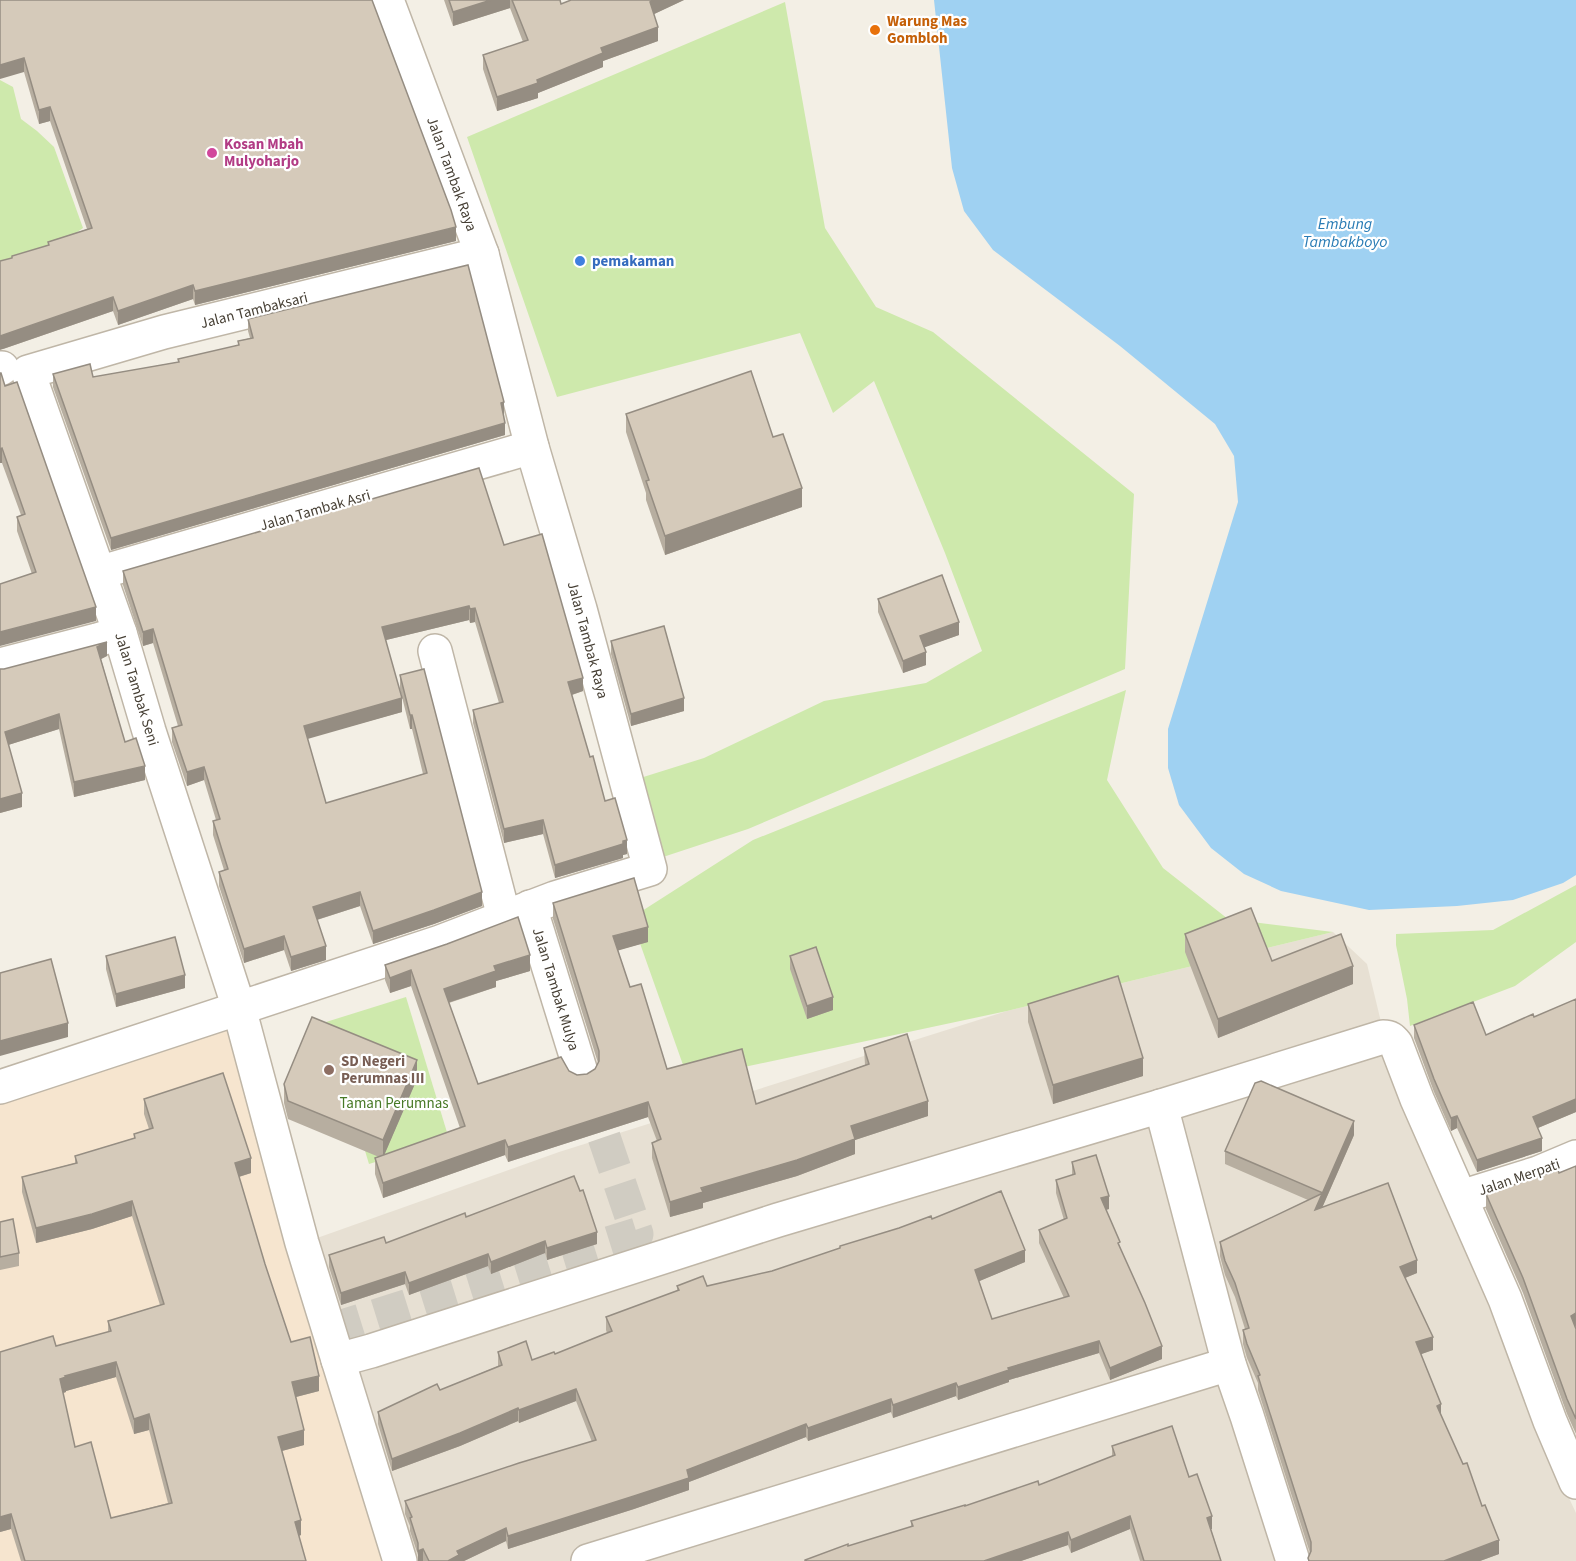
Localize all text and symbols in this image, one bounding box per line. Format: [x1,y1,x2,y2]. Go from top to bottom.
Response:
place label: Warung Mas Gombloh [887,11,967,49]
marker: Warung Mas Gombloh [868,23,882,37]
street label: Jalan Tambak Raya [421,114,482,234]
place label: Kosan Mbah Mulyoharjo [224,134,304,172]
marker: Kosan Mbah Mulyoharjo [205,146,219,160]
water label: Embung Tambakboyo [1302,213,1388,253]
place label: pemakaman [592,251,674,272]
marker: pemakaman [573,254,587,268]
street label: Jalan Tambaksari [198,287,310,334]
street label: Jalan Tambak Asri [257,485,373,536]
street label: Jalan Tambak Raya [562,579,613,701]
street label: Jalan Tambak Seni [109,630,164,748]
street label: Jalan Tambak Mulya [527,925,584,1053]
place label: SD Negeri Perumnas III [341,1051,424,1089]
marker: SD Negeri Perumnas III [322,1063,336,1077]
park label: Taman Perumnas [339,1093,449,1114]
street label: Jalan Merpati [1476,1154,1563,1201]

